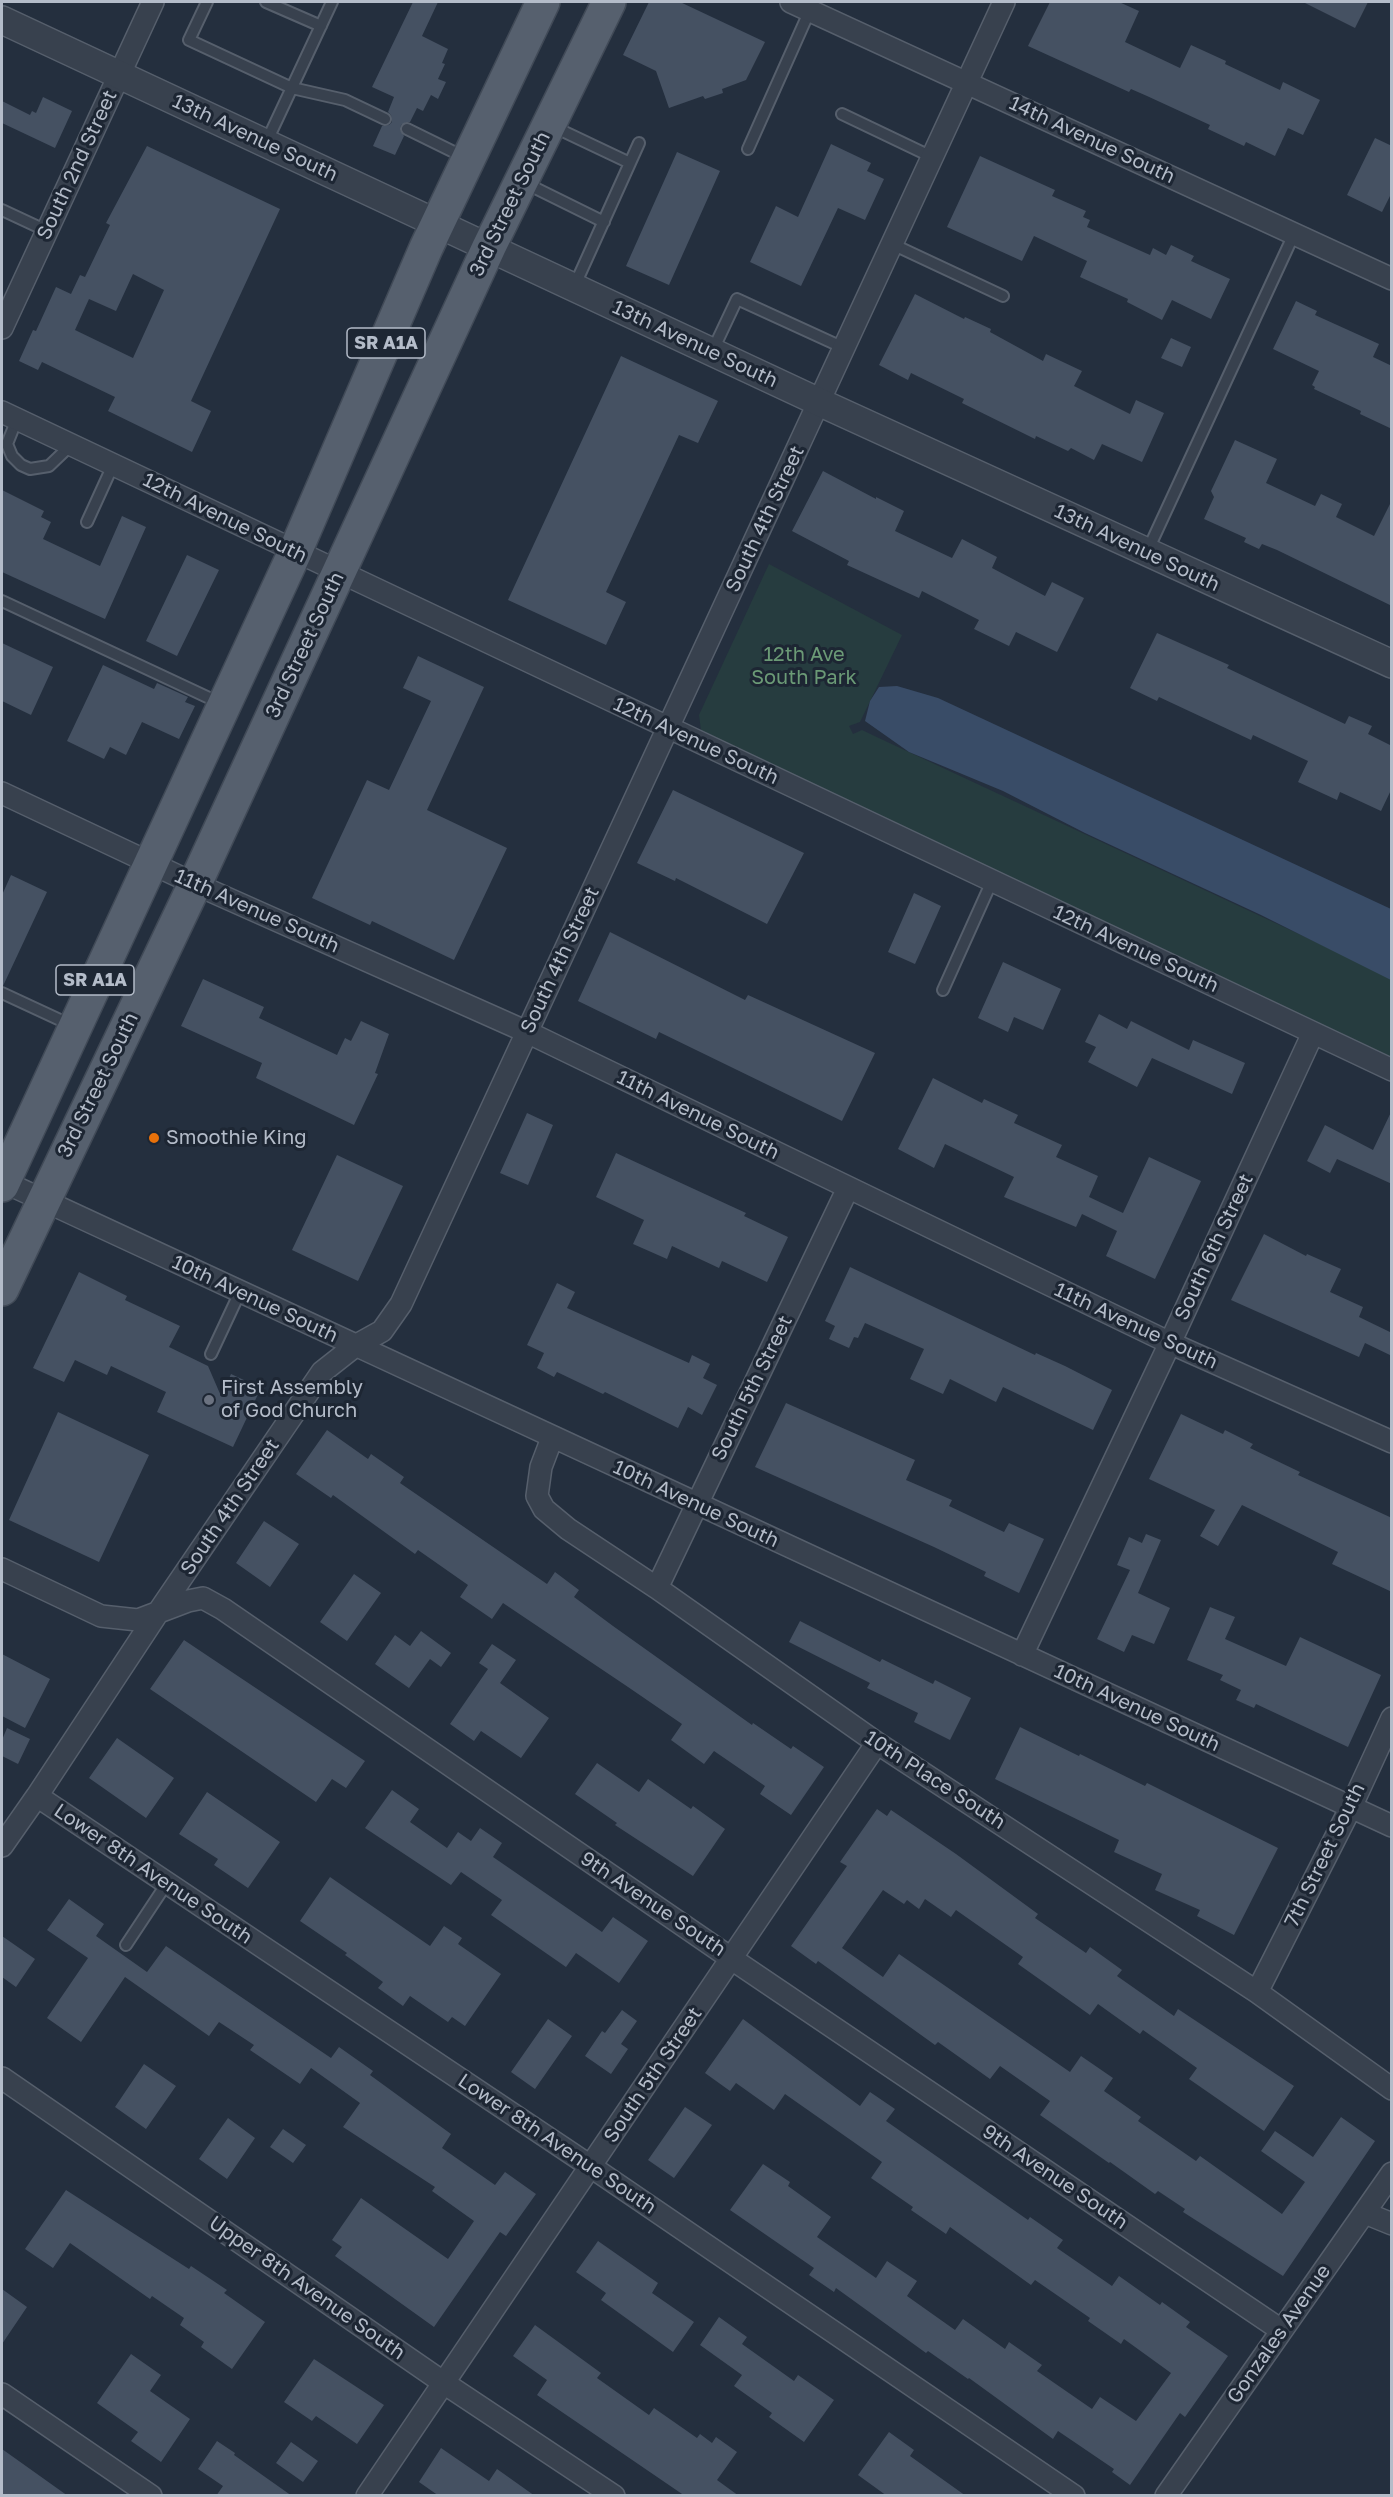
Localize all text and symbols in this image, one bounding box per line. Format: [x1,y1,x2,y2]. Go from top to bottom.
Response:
street label: South 2nd Street [32,86,122,244]
street label: 13th Avenue South [169,89,341,187]
street label: 14th Avenue South [1005,91,1179,189]
street label: 3rd Street South [465,128,555,280]
street label: 13th Avenue South [609,295,781,393]
road number: SR A1A [347,328,425,358]
street label: South 4th Street [721,442,809,596]
street label: 12th Avenue South [139,468,311,568]
street label: 13th Avenue South [1051,499,1223,597]
street label: 3rd Street South [261,568,349,722]
park label: 12th Ave South Park [751,643,857,690]
street label: 12th Avenue South [610,692,782,790]
street label: 11th Avenue South [171,864,343,958]
street label: South 4th Street [516,883,604,1037]
street label: 12th Avenue South [1050,900,1222,998]
road number: SR A1A [56,965,134,995]
street label: 3rd Street South [53,1009,143,1161]
street label: 11th Avenue South [613,1065,783,1165]
place label: Smoothie King [166,1126,307,1150]
marker: Smoothie King [147,1131,161,1145]
street label: South 6th Street [1170,1170,1258,1324]
street label: 10th Avenue South [168,1250,342,1348]
street label: 11th Avenue South [1050,1278,1222,1374]
street label: South 5th Street [707,1312,797,1464]
place label: First Assembly of God Church [221,1376,363,1423]
marker: First Assembly of God Church [202,1393,216,1407]
street label: South 4th Street [176,1434,284,1580]
street label: 10th Avenue South [609,1455,783,1553]
street label: 10th Avenue South [1050,1659,1224,1757]
street label: 10th Place South [860,1726,1010,1834]
street label: 7th Street South [1280,1779,1370,1931]
street label: Lower 8th Avenue South [49,1799,257,1949]
street label: 9th Avenue South [576,1846,730,1962]
street label: South 5th Street [599,2003,707,2147]
street label: Lower 8th Avenue South [453,2069,661,2219]
street label: 9th Avenue South [978,2119,1132,2235]
street label: Upper 8th Avenue South [204,2211,410,2365]
street label: Gonzales Avenue [1222,2260,1336,2408]

